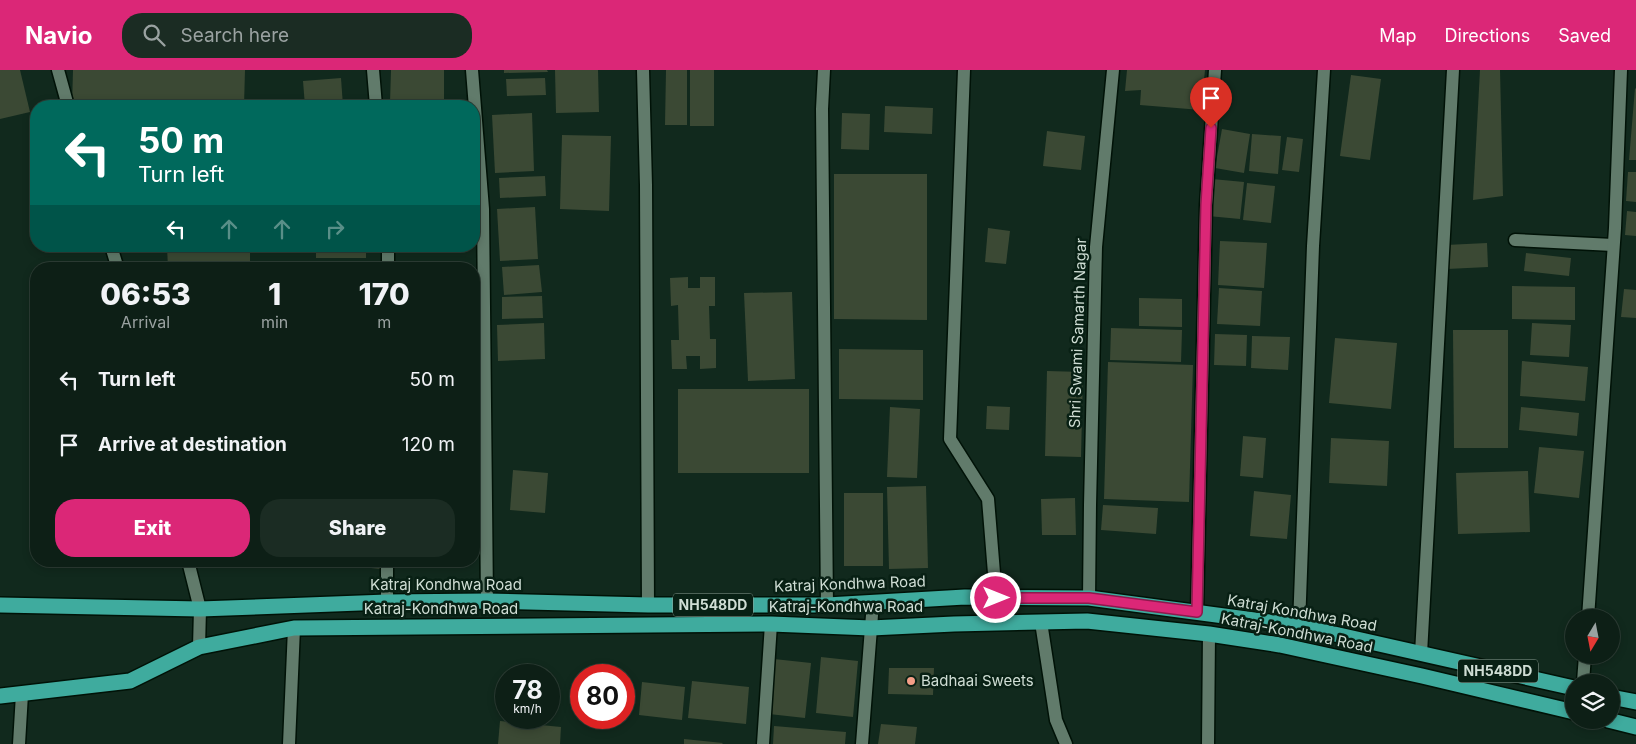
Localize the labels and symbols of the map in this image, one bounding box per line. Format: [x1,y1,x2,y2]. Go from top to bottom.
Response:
pin [1190,77,1232,128]
street label: Shri Swami Samarth Nagar [1065,237,1090,428]
street label: Katraj Kondhwa Road [774,571,926,596]
position arrow [969,571,1021,623]
street label: Katraj Kondhwa Road [370,575,522,594]
street label: Katraj Kondhwa Road [1226,590,1378,635]
road number: NH548DD [673,594,753,616]
street label: Katraj-Kondhwa Road [769,597,923,616]
street label: Katraj-Kondhwa Road [364,599,518,618]
street label: Katraj-Kondhwa Road [1219,608,1375,657]
north arrow [1565,609,1620,664]
road number: NH548DD [1458,660,1538,682]
speed limit sign: 80 [570,664,635,729]
place label: Badhaai Sweets [921,671,1034,690]
marker: Badhaai Sweets [905,675,917,687]

